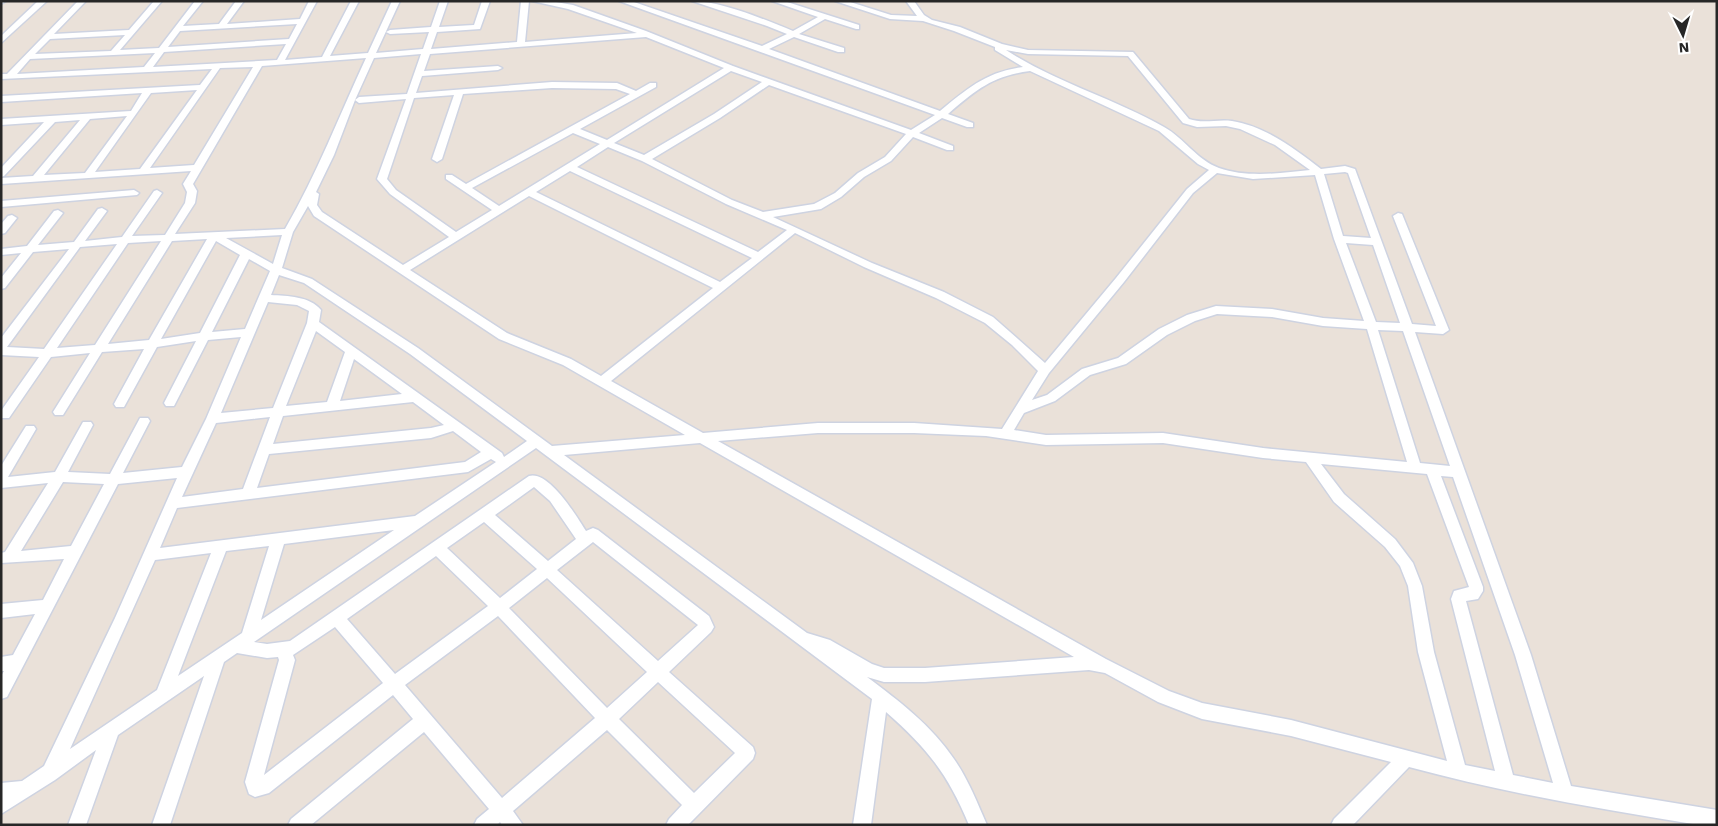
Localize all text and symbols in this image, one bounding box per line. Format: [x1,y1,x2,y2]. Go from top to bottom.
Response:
north arrow [1658,10,1708,60]
text: N [1678,40,1690,56]

